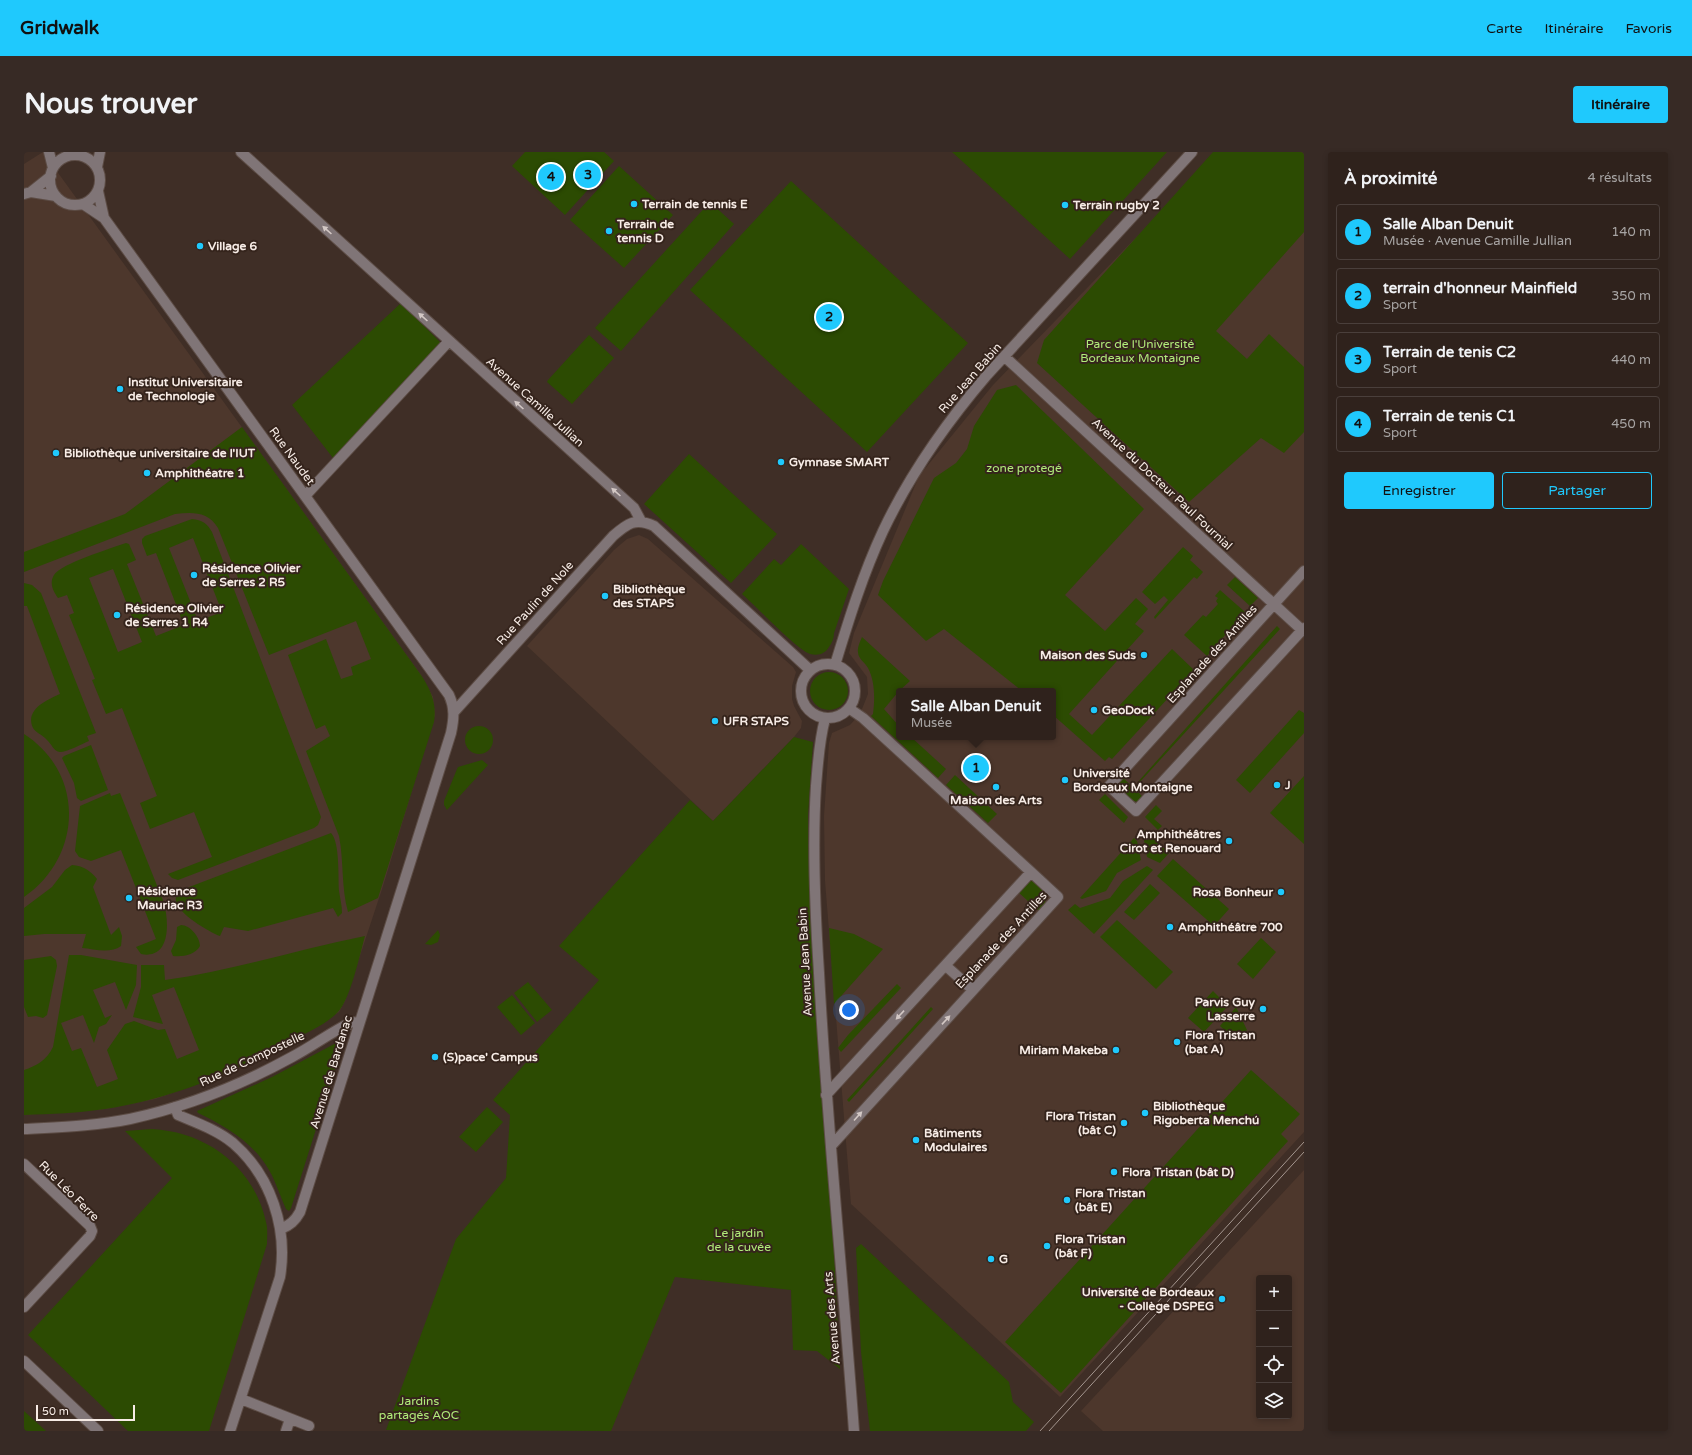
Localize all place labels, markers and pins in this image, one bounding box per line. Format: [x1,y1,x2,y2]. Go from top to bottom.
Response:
pin: 3 [575,160,601,190]
pin: 4 [538,162,564,192]
place label: Terrain de tennis E [641,197,748,211]
place label: Terrain rugby 2 [1072,198,1160,213]
marker: Terrain de tennis E [629,199,639,209]
marker: Terrain rugby 2 [1060,200,1070,210]
place label: Terrain de tennis D [616,217,674,245]
marker: Terrain de tennis D [604,226,614,236]
place label: Village 6 [208,239,257,254]
marker: Village 6 [195,241,205,251]
pin: 2 [816,302,842,332]
place label: Institut Universitaire de Technologie [128,375,243,404]
marker: Institut Universitaire de Technologie [115,384,125,394]
place label: Bibliothèque universitaire de l'IUT [64,446,256,461]
marker: Bibliothèque universitaire de l'IUT [51,448,61,458]
place label: Gymnase SMART [789,455,890,470]
marker: Gymnase SMART [776,457,786,467]
place label: Amphithéatre 1 [155,466,245,481]
marker: Amphithéatre 1 [142,468,152,478]
place label: Résidence Olivier de Serres 2 R5 [202,561,301,589]
marker: Résidence Olivier de Serres 2 R5 [189,570,199,580]
place label: Bibliothèque des STAPS [613,582,686,610]
marker: Bibliothèque des STAPS [600,591,610,601]
place label: Résidence Olivier de Serres 1 R4 [125,601,224,629]
marker: Résidence Olivier de Serres 1 R4 [112,610,122,620]
place label: Maison des Suds [1040,648,1136,662]
marker: Maison des Suds [1139,650,1149,660]
place label: GeoDock [1102,703,1154,717]
marker: GeoDock [1089,705,1099,715]
place label: UFR STAPS [723,714,790,728]
marker: UFR STAPS [710,716,720,726]
pin: 1 [963,753,989,783]
place label: Université Bordeaux Montaigne [1073,766,1193,795]
marker: Université Bordeaux Montaigne [1060,775,1070,785]
place label: J [1284,778,1291,792]
marker: J [1272,780,1282,790]
marker: Maison des Arts [991,782,1001,792]
place label: Maison des Arts [950,793,1042,807]
place label: Amphithéâtres Cirot et Renouard [1120,827,1221,855]
marker: Amphithéâtres Cirot et Renouard [1224,836,1234,846]
place label: Résidence Mauriac R3 [137,884,203,912]
place label: Rosa Bonheur [1193,885,1273,899]
marker: Rosa Bonheur [1276,887,1286,897]
marker: Résidence Mauriac R3 [124,893,134,903]
place label: Amphithéâtre 700 [1178,920,1283,935]
marker: Amphithéâtre 700 [1165,922,1175,932]
place label: Parvis Guy Lasserre [1195,995,1256,1023]
marker: Parvis Guy Lasserre [1258,1004,1268,1014]
place label: Flora Tristan (bat A) [1185,1028,1255,1056]
marker: Flora Tristan (bat A) [1172,1037,1182,1047]
place label: Miriam Makeba [1019,1043,1108,1057]
marker: Miriam Makeba [1111,1045,1121,1055]
place label: (S)pace' Campus [443,1050,538,1065]
marker: (S)pace' Campus [430,1052,440,1062]
place label: Bibliothèque Rigoberta Menchú [1153,1099,1259,1128]
marker: Bibliothèque Rigoberta Menchú [1140,1108,1150,1118]
place label: Flora Tristan (bât C) [1046,1109,1116,1137]
marker: Flora Tristan (bât C) [1119,1118,1129,1128]
place label: Bâtiments Modulaires [924,1126,988,1154]
marker: Bâtiments Modulaires [911,1135,921,1145]
place label: Flora Tristan (bât D) [1122,1165,1234,1179]
marker: Flora Tristan (bât D) [1109,1167,1119,1177]
place label: Flora Tristan (bât E) [1075,1186,1145,1214]
marker: Flora Tristan (bât E) [1062,1195,1072,1205]
place label: Flora Tristan (bât F) [1055,1232,1125,1260]
marker: Flora Tristan (bât F) [1042,1241,1052,1251]
place label: G [999,1252,1008,1266]
marker: G [986,1254,996,1264]
place label: Université de Bordeaux - Collège DSPEG [1082,1285,1214,1314]
marker: Université de Bordeaux - Collège DSPEG [1217,1294,1227,1304]

